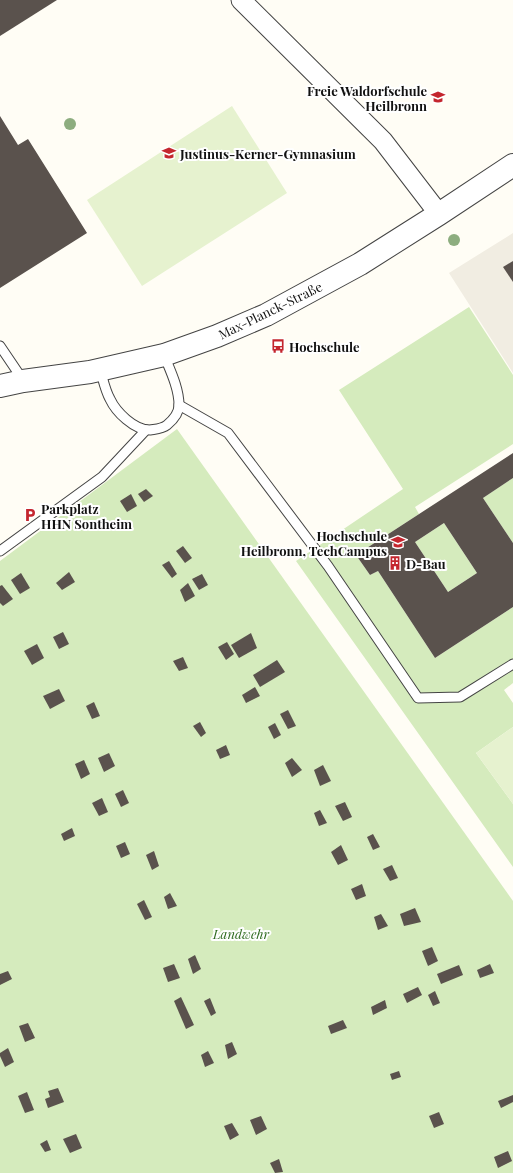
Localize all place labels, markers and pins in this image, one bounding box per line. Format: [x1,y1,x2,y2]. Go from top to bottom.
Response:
place label: Freie Waldorfschule Heilbronn [307,82,427,114]
school or university icon: Freie Waldorfschule Heilbronn [430,89,446,105]
school or university icon: Justinus-Kerner-Gymnasium [161,145,177,161]
place label: Justinus-Kerner-Gymnasium [179,145,356,162]
bus stop icon: Hochschule [270,338,286,354]
place label: Hochschule [289,338,360,355]
place label: Parkplatz HHN Sontheim [41,500,132,532]
parking icon: Parkplatz HHN Sontheim [22,507,38,523]
place label: Hochschule Heilbronn, TechCampus [241,527,387,559]
school or university icon: Hochschule Heilbronn, TechCampus [390,534,406,550]
building icon: D-Bau [387,555,403,571]
place label: D-Bau [406,555,446,572]

